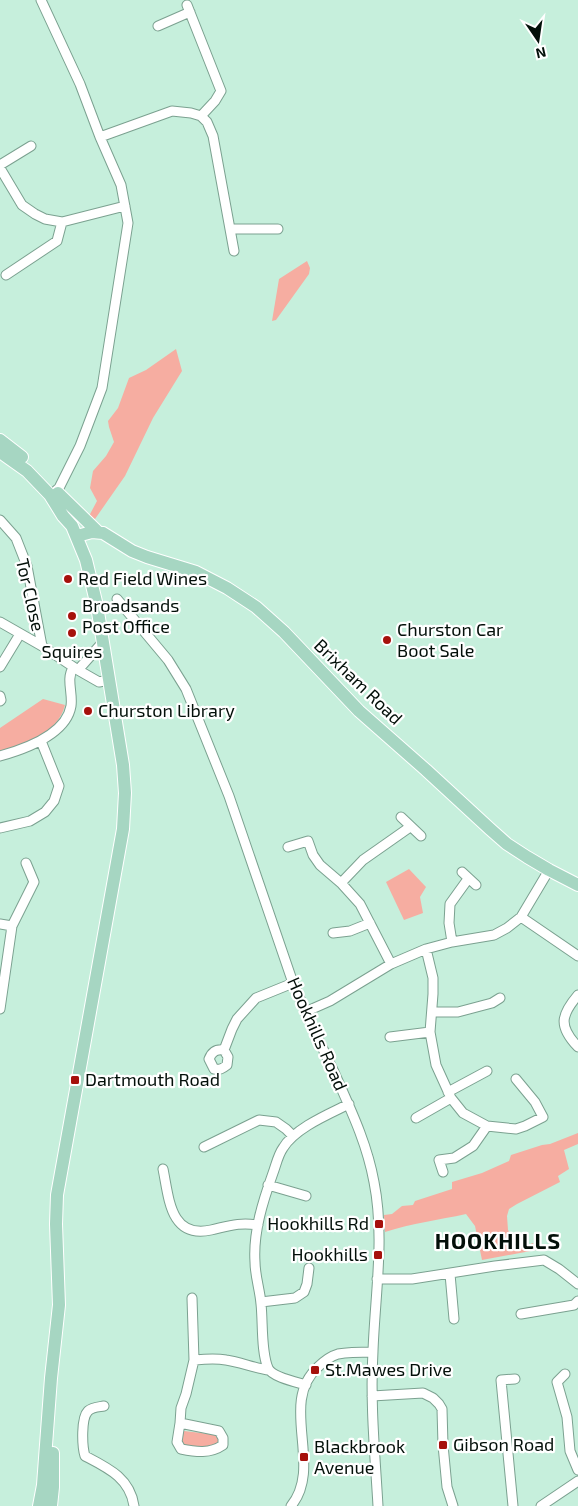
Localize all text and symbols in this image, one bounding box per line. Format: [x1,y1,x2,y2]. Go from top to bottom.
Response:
north arrow [513,15,563,65]
text: N [534,44,548,63]
street label: Tor Close [12,556,50,633]
place label: Red Field Wines [78,567,207,589]
marker: Red Field Wines [62,573,74,585]
place label: Broadsands Post Office [82,594,180,637]
marker: Broadsands Post Office [66,610,78,622]
place label: Churston Car Boot Sale [397,618,503,661]
marker: Squires [66,627,78,639]
street label: Brixham Road [310,634,407,729]
marker: Churston Car Boot Sale [381,634,393,646]
place label: Squires [42,640,102,662]
place label: Churston Library [98,699,235,721]
marker: Churston Library [82,705,94,717]
street label: Hookhills Road [283,973,353,1094]
place label: Dartmouth Road [85,1068,220,1090]
marker: Dartmouth Road [69,1074,81,1086]
place label: Hookhills Rd [267,1212,369,1234]
marker: Hookhills Rd [373,1218,385,1230]
district label: HOOKHILLS [435,1227,561,1253]
place label: Hookhills [292,1243,368,1265]
marker: Hookhills [372,1249,384,1261]
place label: St.Mawes Drive [325,1358,452,1380]
marker: St.Mawes Drive [309,1364,321,1376]
place label: Gibson Road [453,1433,554,1455]
place label: Blackbrook Avenue [314,1435,405,1478]
marker: Gibson Road [437,1439,449,1451]
marker: Blackbrook Avenue [298,1451,310,1463]

